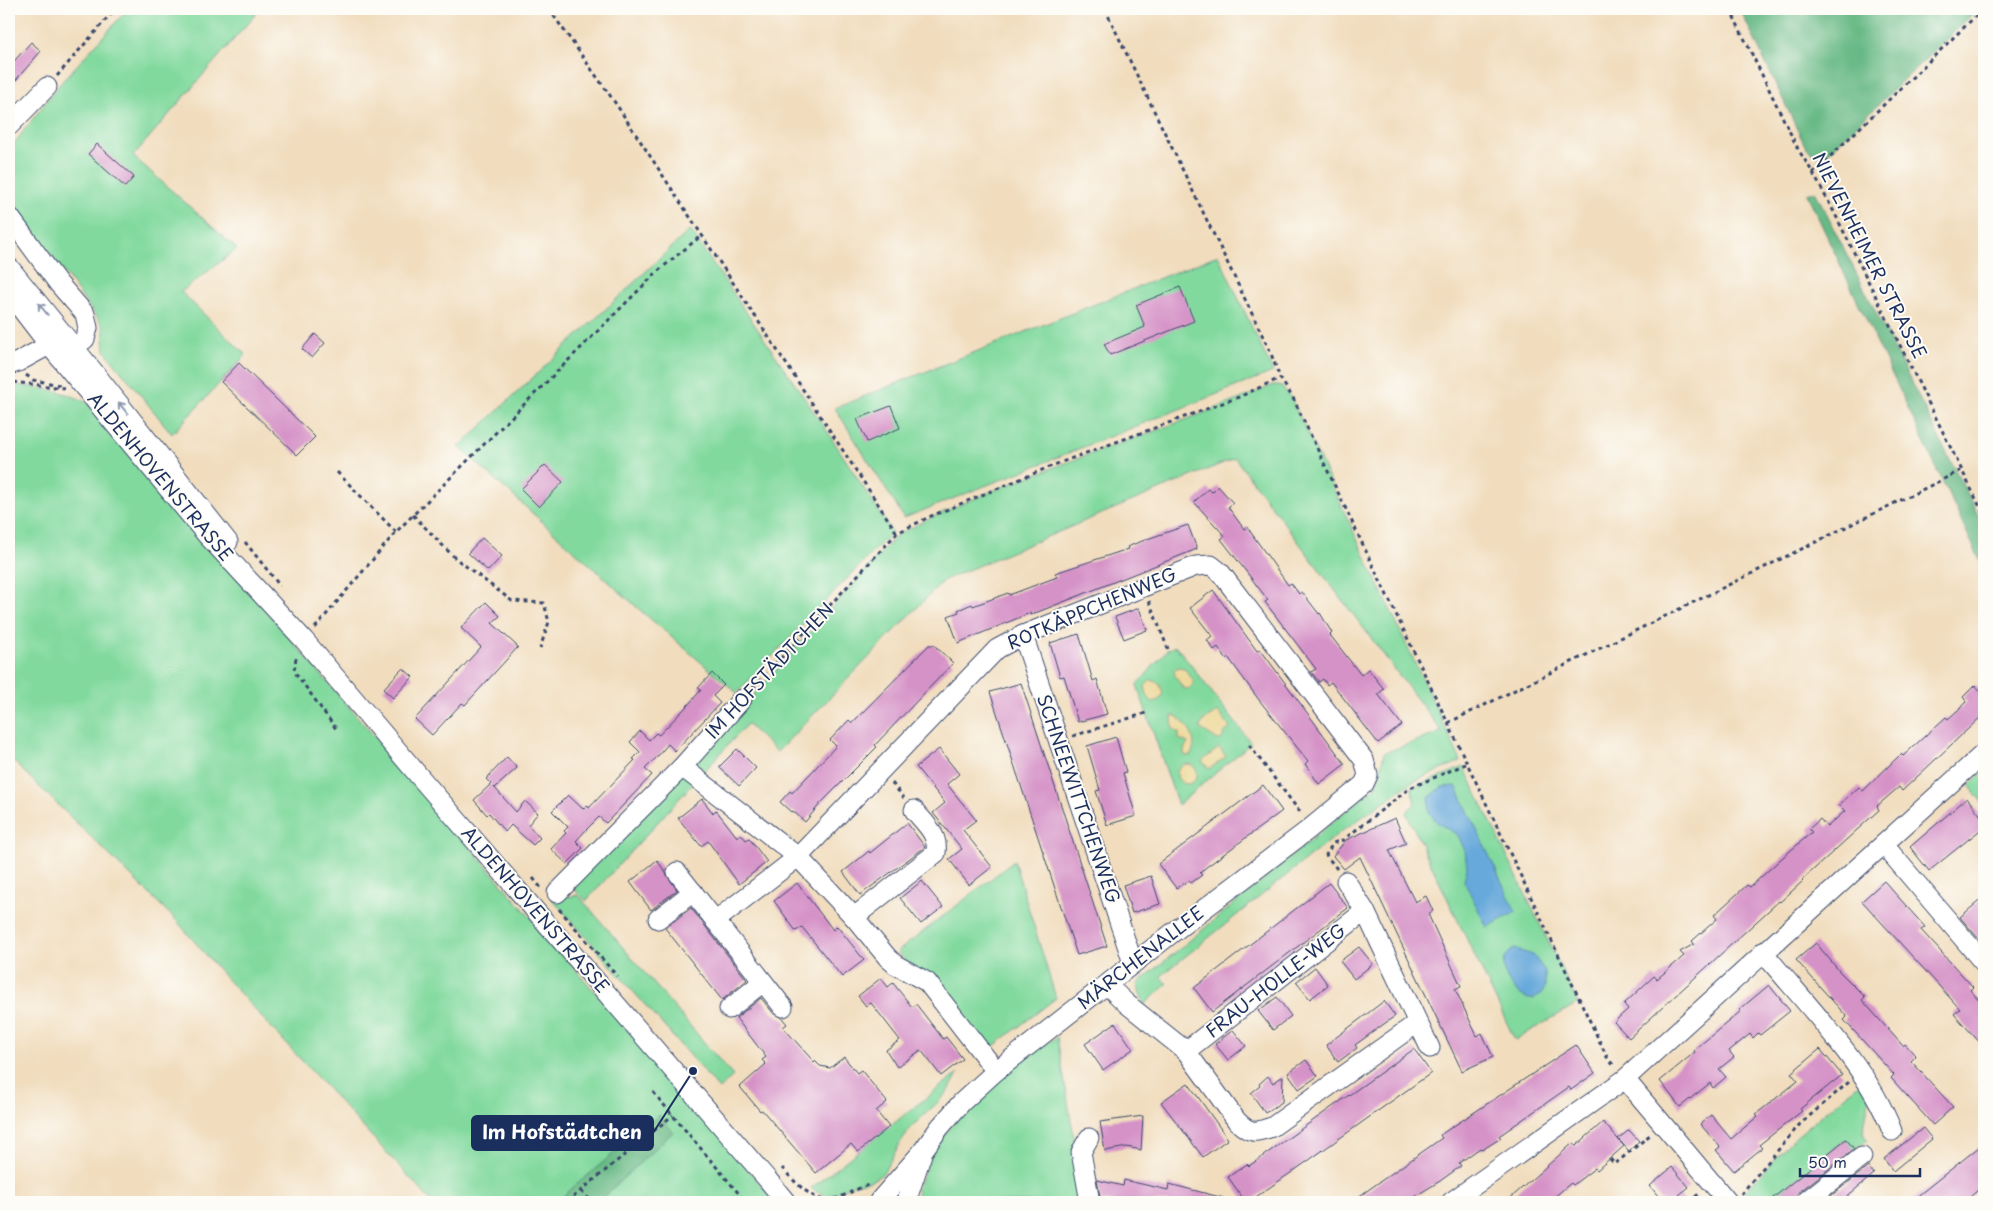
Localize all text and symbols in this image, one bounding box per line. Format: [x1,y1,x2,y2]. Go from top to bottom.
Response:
street label: NIEVENHEIMER STRASSE [1807,148,1934,363]
one-way arrow [38,303,49,316]
street label: ALDENHOVENSTRASSE [82,386,240,566]
one-way arrow [118,402,129,415]
street label: ROTKÄPPCHENWEG [1003,560,1180,655]
street label: IM HOFSTÄDTCHEN [699,596,839,744]
street label: SCHNEEWITTCHENWEG [1031,690,1128,907]
street label: ALDENHOVENSTRASSE [456,820,616,998]
street label: MÄRCHENALLEE [1071,899,1209,1015]
street label: FRAU-HOLLE-WEG [1199,916,1351,1043]
callout: Im Hofstädtchen [472,1116,653,1150]
text: Im Hofstädtchen [482,1117,642,1145]
scale bar [1800,1146,1920,1178]
text: 50 m [1808,1150,1847,1173]

